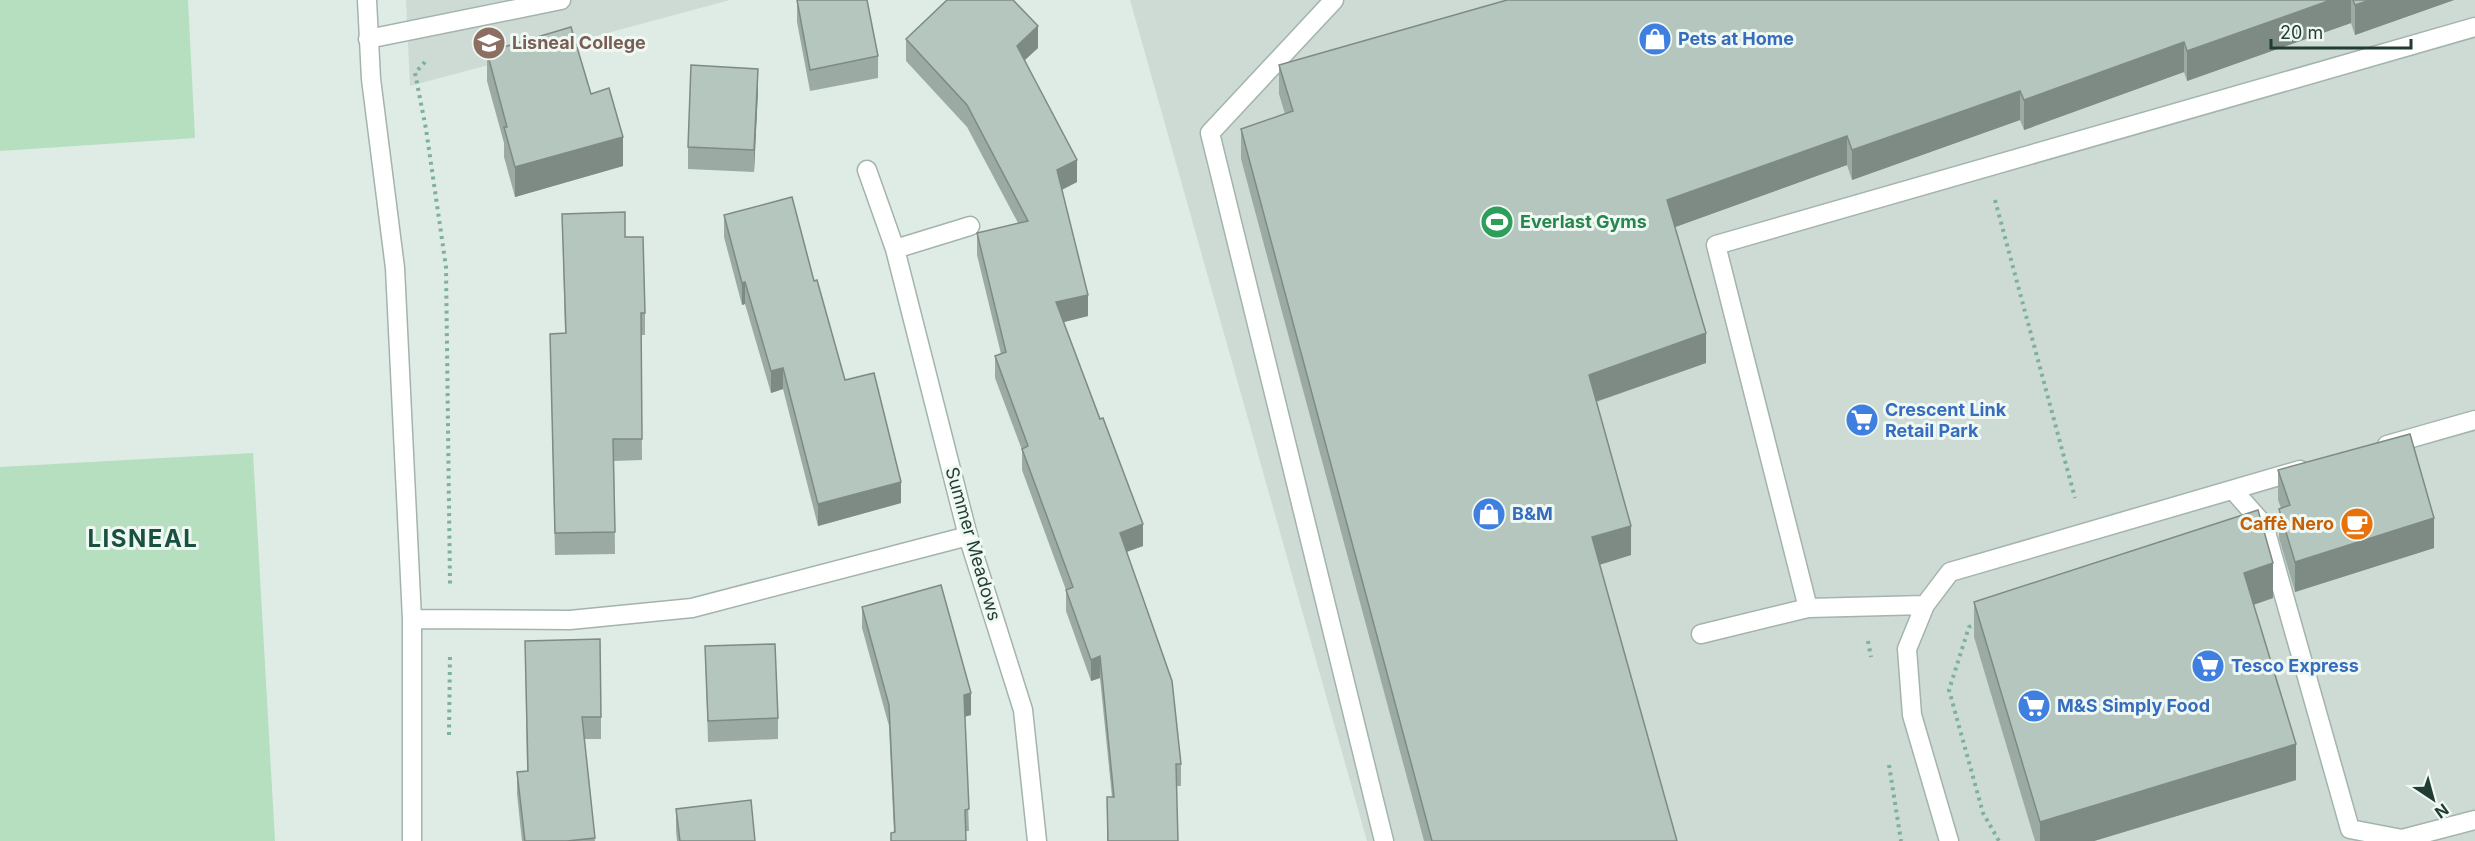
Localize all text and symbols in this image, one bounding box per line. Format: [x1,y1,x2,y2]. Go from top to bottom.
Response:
scale bar [2271,12,2410,50]
shop icon: Pets at Home [1637,21,1673,57]
text: 20 m [2280,22,2323,43]
school or university icon: Lisneal College [471,25,507,61]
place label: Pets at Home [1678,28,1794,49]
place label: Lisneal College [512,32,646,53]
sports icon: Everlast Gyms [1479,204,1515,240]
place label: Everlast Gyms [1520,211,1647,232]
place label: Crescent Link Retail Park [1885,399,2007,441]
supermarket icon: Crescent Link Retail Park [1844,402,1880,438]
street label: Summer Meadows [941,465,1005,623]
shop icon: B&M [1471,496,1507,532]
place label: B&M [1512,503,1553,524]
cafe icon: Caffè Nero [2339,506,2375,542]
place label: Caffè Nero [2240,513,2334,534]
district label: LISNEAL [88,524,198,553]
supermarket icon: Tesco Express [2190,648,2226,684]
place label: Tesco Express [2231,655,2359,676]
supermarket icon: M&S Simply Food [2016,688,2052,724]
place label: M&S Simply Food [2057,695,2210,716]
north arrow [2403,769,2463,829]
text: N [2431,799,2453,823]

